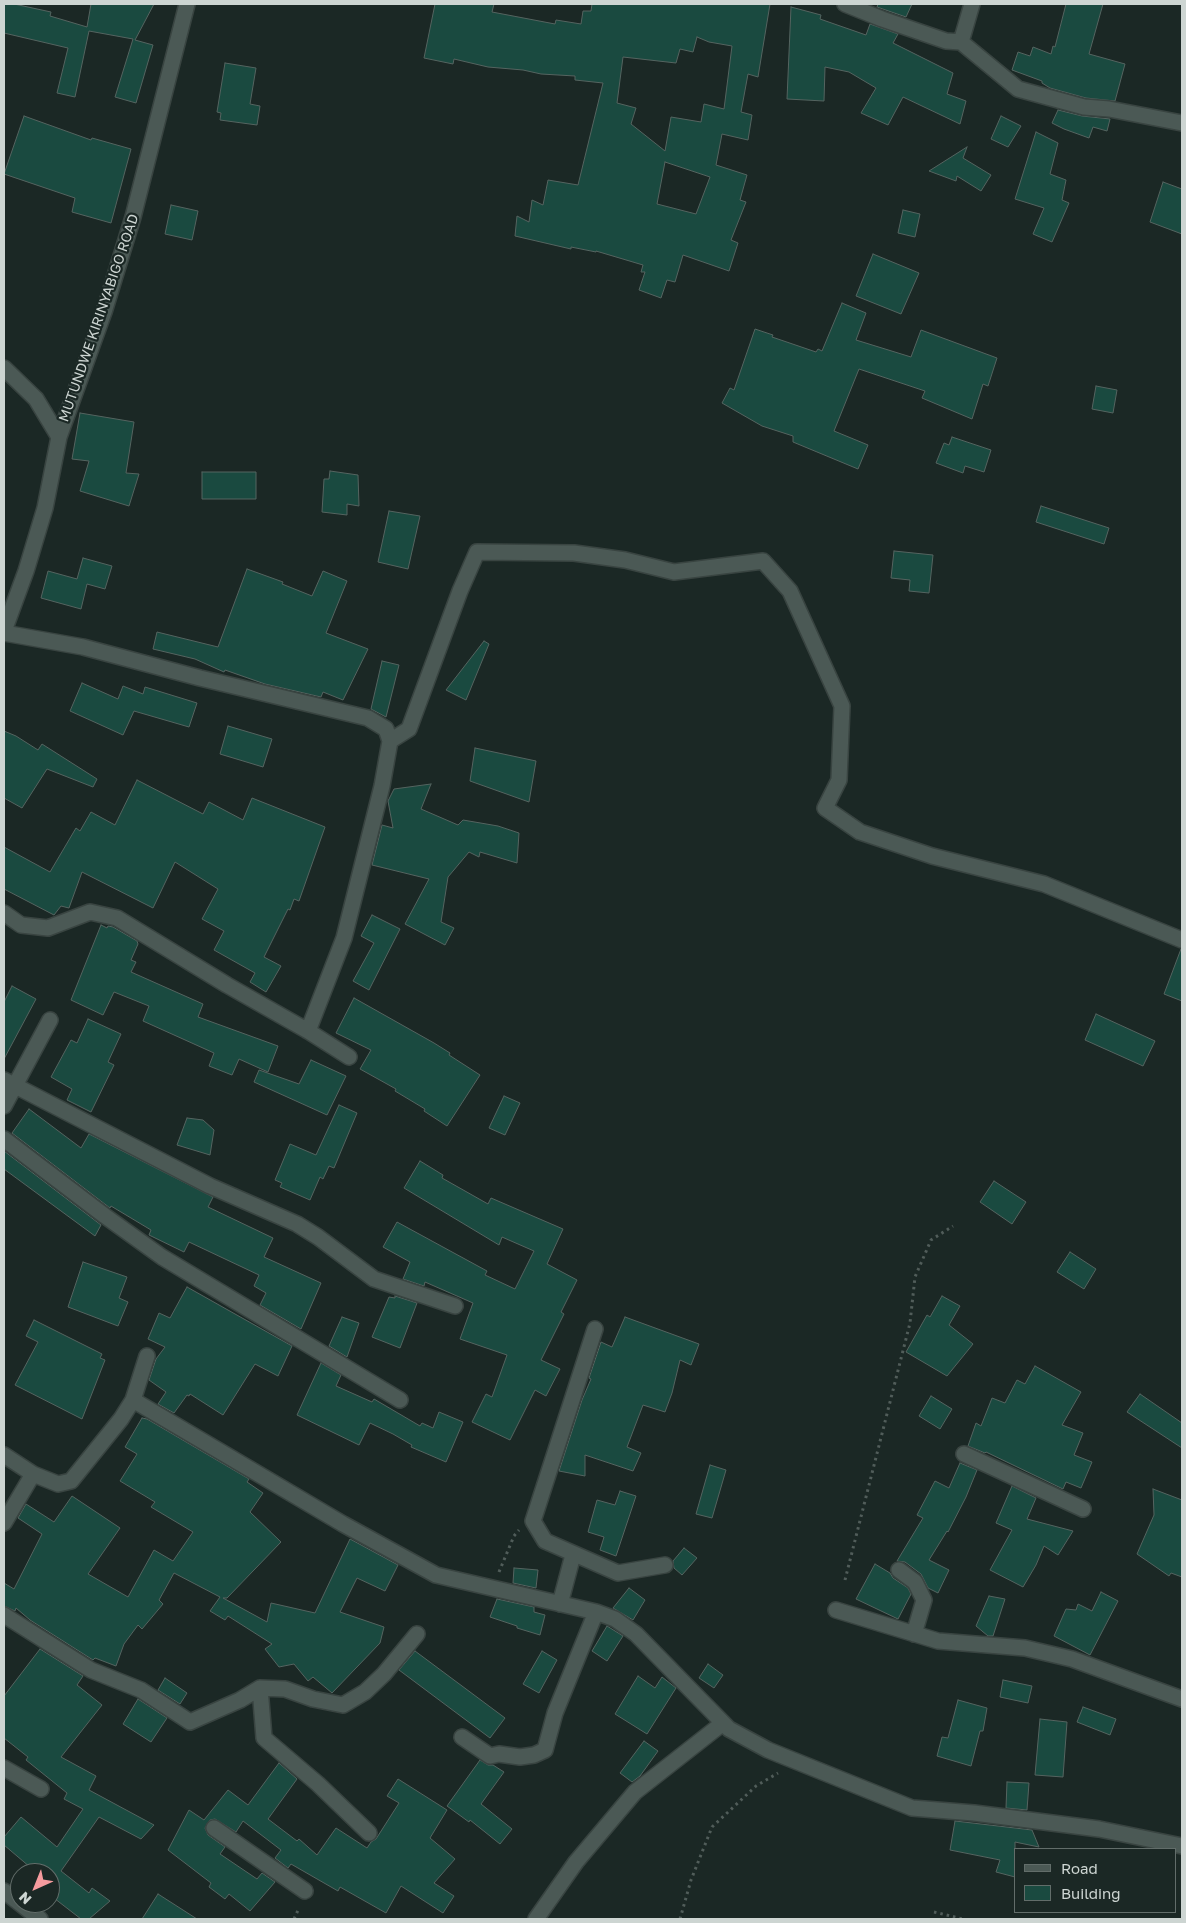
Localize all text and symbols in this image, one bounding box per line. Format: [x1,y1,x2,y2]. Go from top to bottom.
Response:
street label: MUTUNDWE KIRINYABIGO ROAD [55,212,143,424]
legend [1014,1848,1176,1913]
text: Road [1061,1859,1098,1877]
north arrow [10,1863,60,1913]
text: Building [1061,1884,1121,1902]
text: N [15,1889,35,1908]

